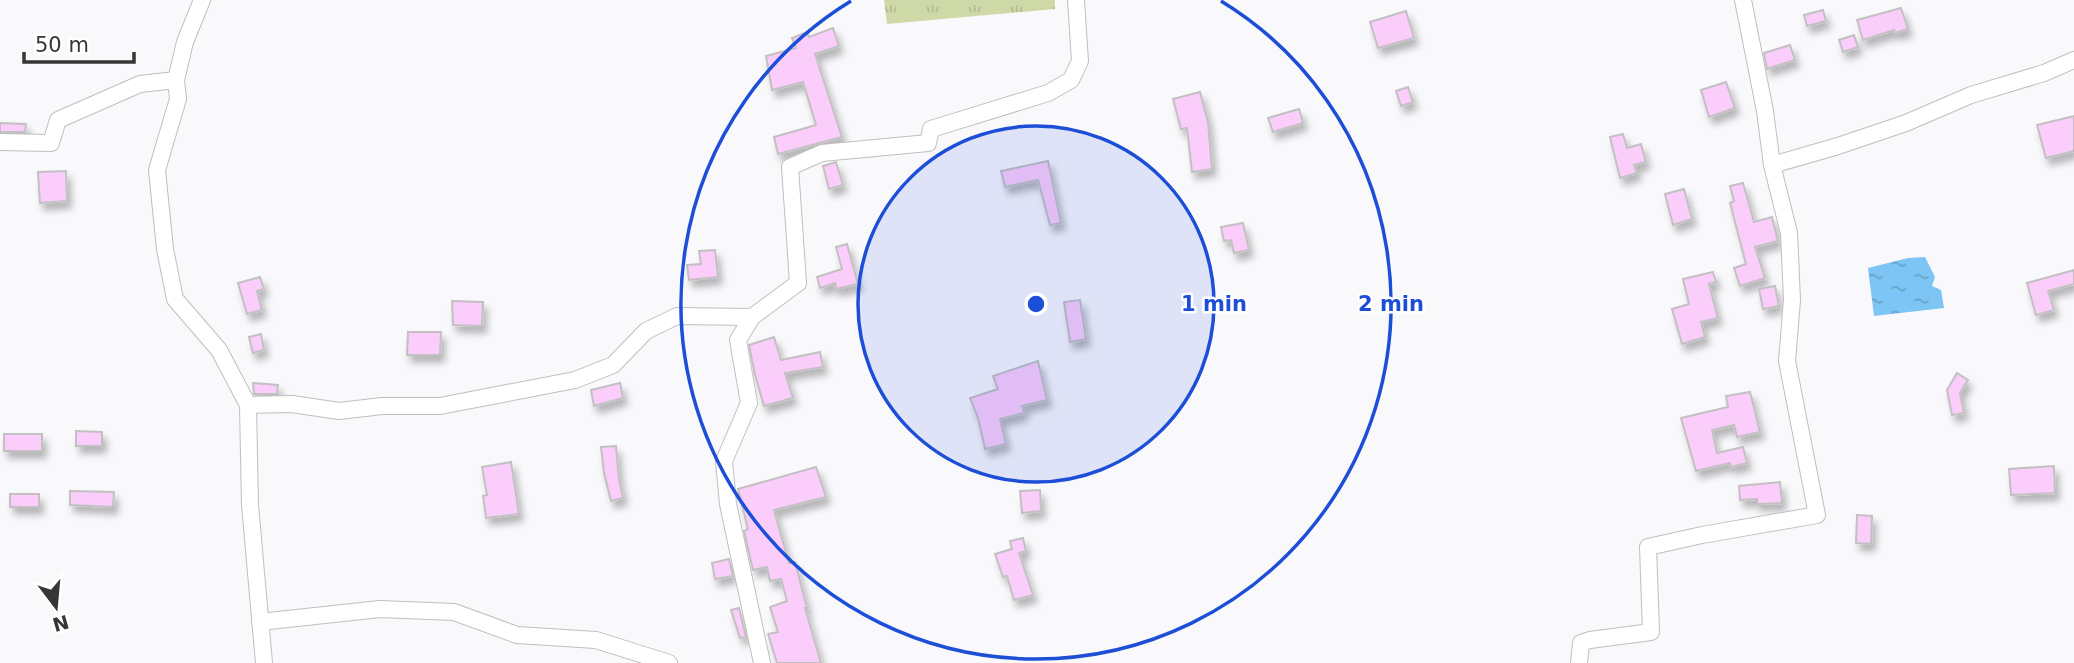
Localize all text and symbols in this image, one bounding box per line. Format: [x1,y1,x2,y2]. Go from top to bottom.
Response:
scale bar [24,21,135,65]
text: 50 m [35,33,89,57]
centre of rings [1024,292,1048,316]
text: 1 min [1181,292,1247,316]
text: 2 min [1358,292,1424,316]
north arrow [21,572,91,642]
text: N [50,611,71,636]

